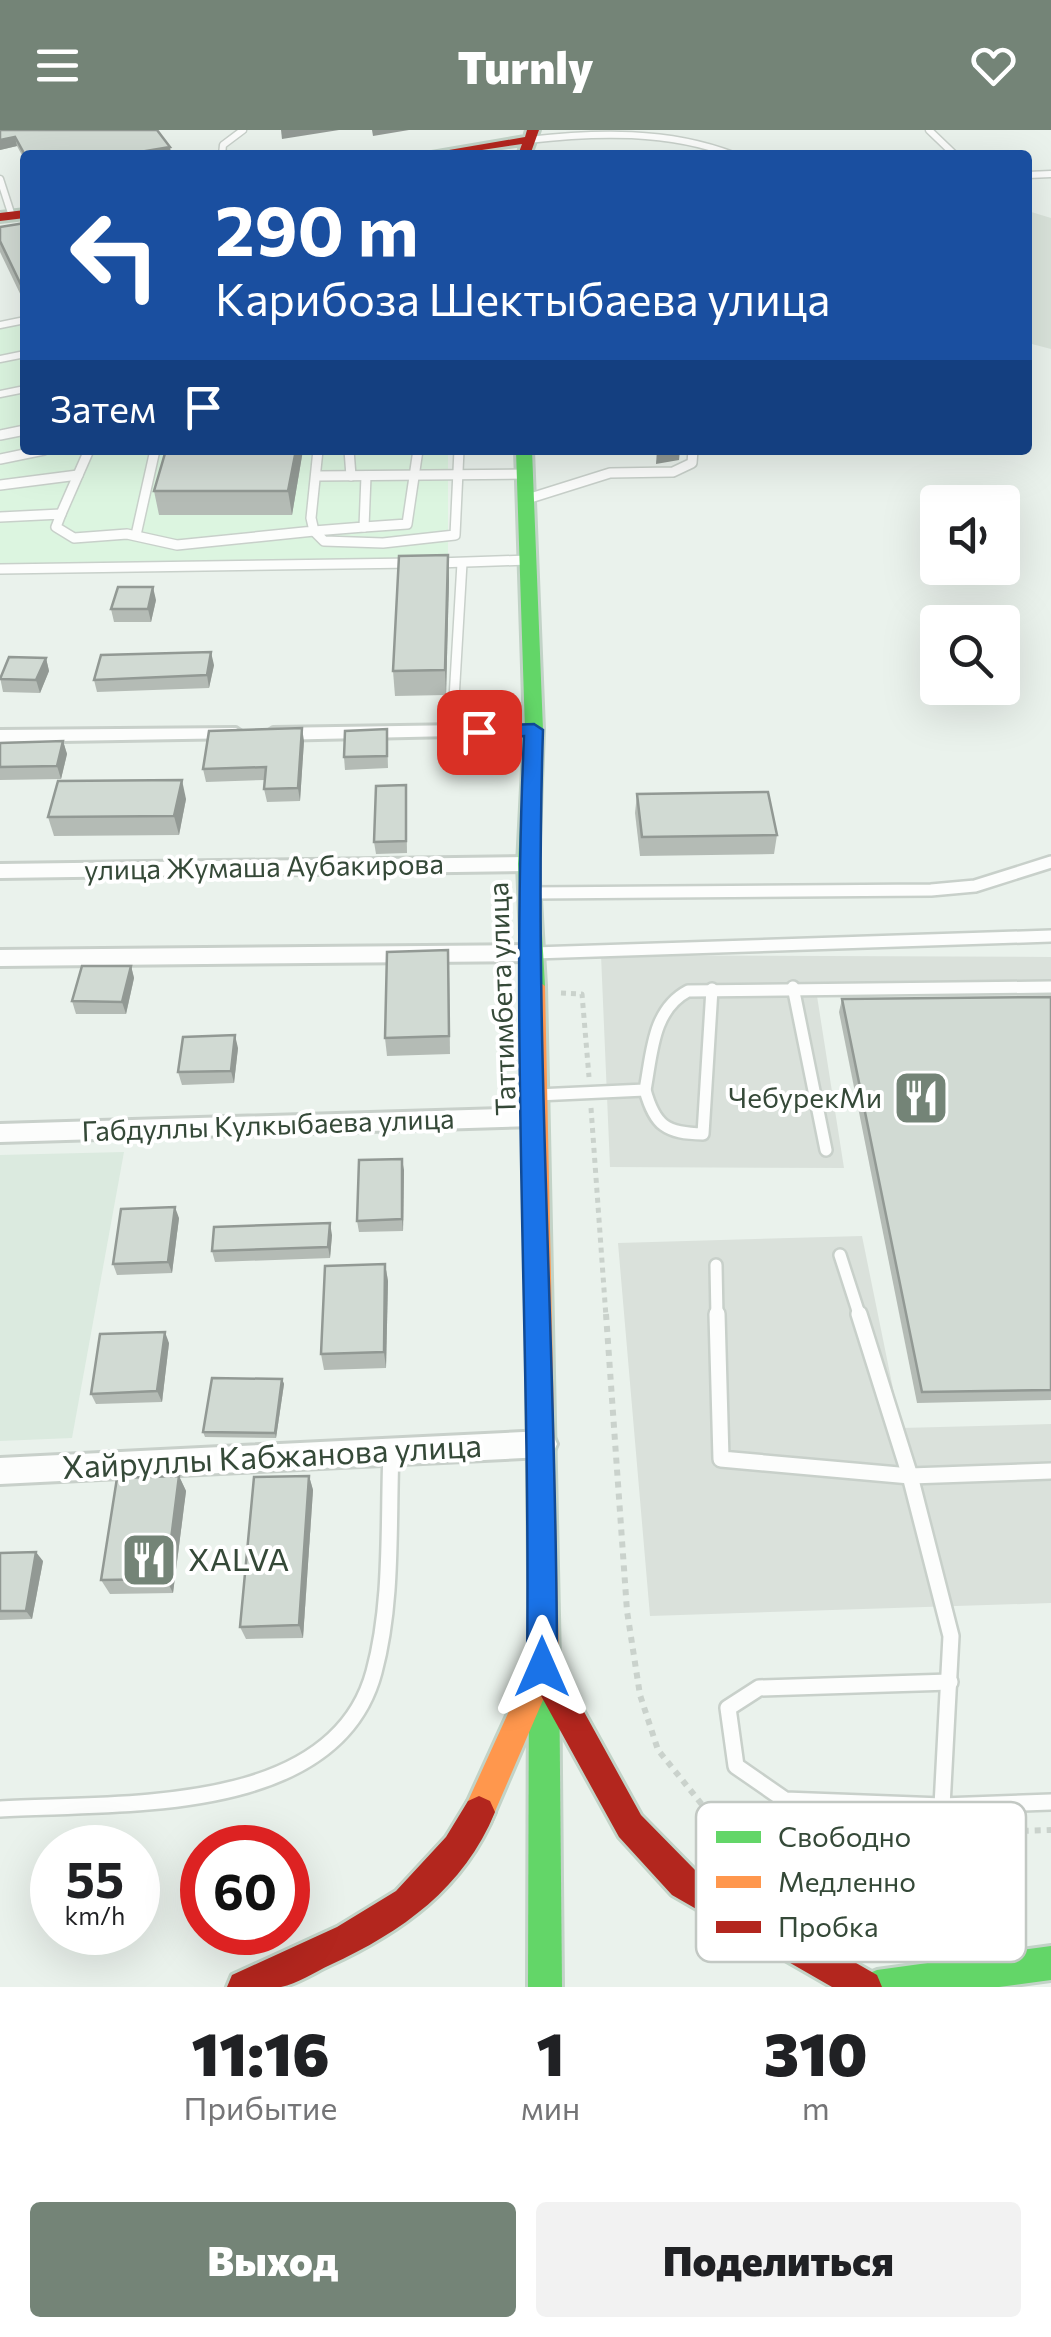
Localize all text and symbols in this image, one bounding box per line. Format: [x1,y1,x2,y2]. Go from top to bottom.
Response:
icon: menu [30,38,85,93]
text: Turnly [457,38,594,93]
icon: heart [966,38,1021,93]
text: 290 m [215,185,419,270]
icon: left [50,190,180,320]
text: Карибоза Шектыбаева улица [215,270,830,325]
icon: arrive [176,380,231,435]
text: Затем [50,384,156,431]
map controls [920,485,1020,705]
button: sound [920,485,1020,585]
button: search [920,605,1020,705]
pin [437,690,522,775]
icon: arrive [452,705,507,760]
street label: улица Жумаша Аубакирова [84,846,444,886]
street label: Таттимбета улица [480,882,522,1116]
restaurant icon: ЧебурекМи [891,1068,951,1128]
place label: ЧебурекМи [728,1080,882,1114]
street label: Габдуллы Кулкыбаева улица [81,1101,455,1147]
street label: Хайруллы Кабжанова улица [61,1424,483,1486]
restaurant icon: XALVA [119,1530,179,1590]
place label: XALVA [188,1538,289,1578]
position arrow [490,1615,594,1719]
legend [696,1802,1026,1962]
text: Свободно [778,1819,911,1853]
speed limit sign: 60 [180,1825,310,1955]
text: 55 [66,1847,124,1908]
text: Медленно [778,1864,916,1898]
text: km/h [65,1900,125,1930]
text: Пробка [778,1909,878,1943]
text: 11:16 [191,2015,330,2088]
text: 1 [537,2015,565,2088]
text: 310 [764,2015,867,2088]
text: Прибытие [184,2087,337,2127]
text: мин [521,2087,580,2127]
text: m [802,2087,830,2127]
button: Выход [30,2202,516,2317]
button: Поделиться [536,2202,1021,2317]

